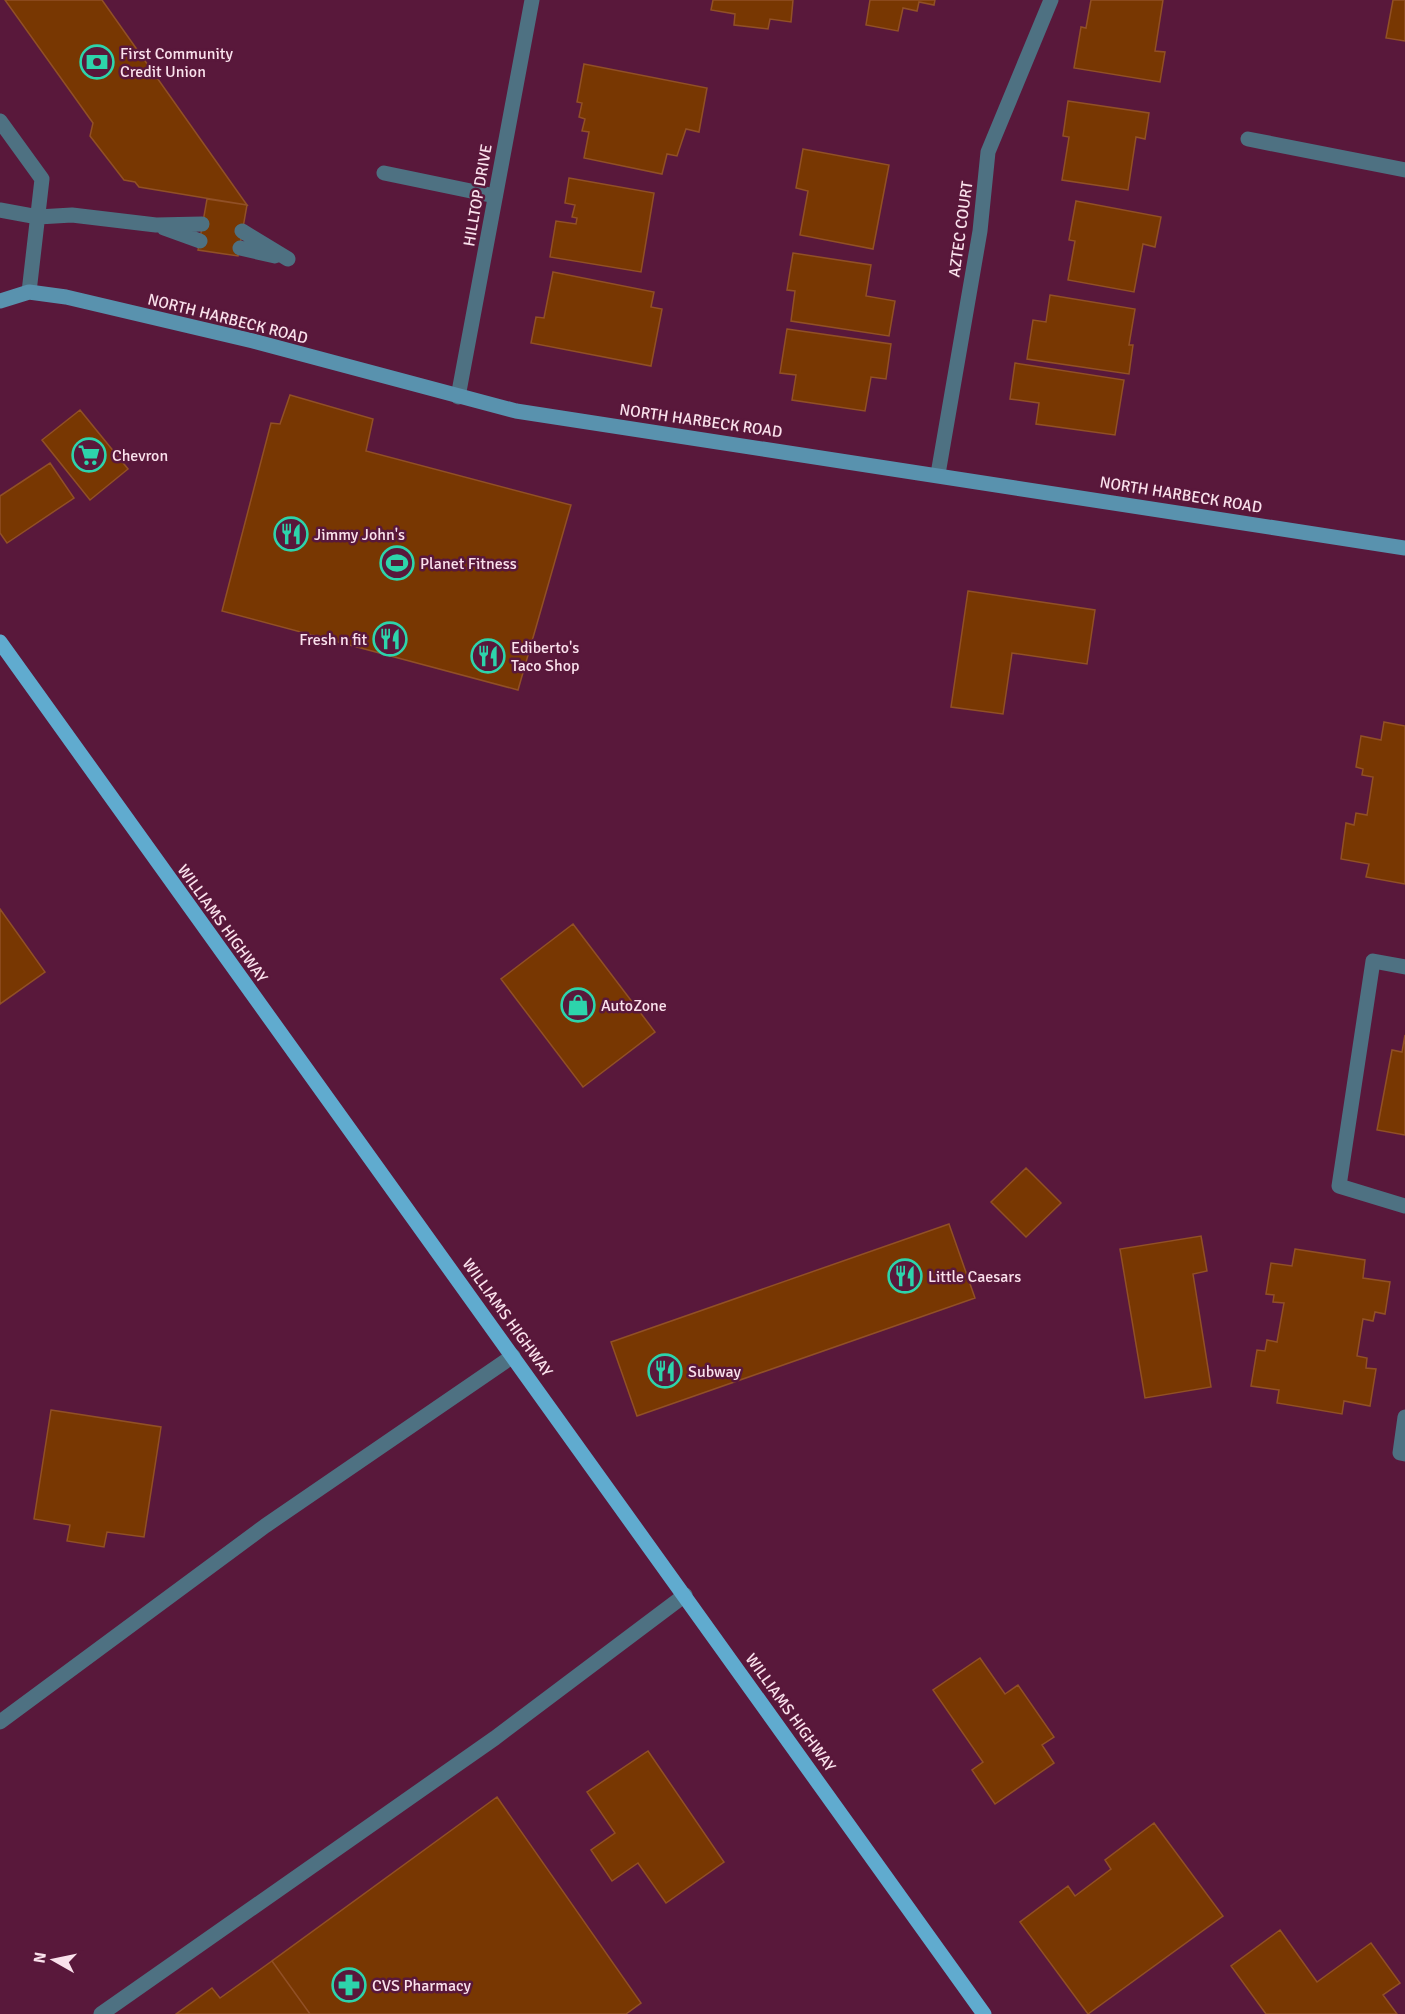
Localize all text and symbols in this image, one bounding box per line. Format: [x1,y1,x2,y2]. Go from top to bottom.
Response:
bank icon: First Community Credit Union [79,44,115,80]
place label: First Community Credit Union [120,44,233,82]
street label: HILLTOP DRIVE [459,142,497,248]
street label: AZTEC COURT [944,180,978,278]
street label: NORTH HARBECK ROAD [146,289,310,349]
street label: NORTH HARBECK ROAD [618,400,784,442]
supermarket icon: Chevron [71,437,107,473]
place label: Chevron [112,446,168,466]
street label: NORTH HARBECK ROAD [1098,472,1264,518]
restaurant icon: Jimmy John's [273,516,309,552]
place label: Jimmy John's [314,525,405,545]
sports icon: Planet Fitness [379,545,415,581]
place label: Planet Fitness [420,554,517,574]
restaurant icon: Fresh n fit [372,621,408,657]
place label: Fresh n fit [299,630,367,650]
restaurant icon: Ediberto's Taco Shop [470,638,506,674]
place label: Ediberto's Taco Shop [511,638,579,676]
street label: WILLIAMS HIGHWAY [173,861,272,987]
shop icon: AutoZone [560,987,596,1023]
place label: AutoZone [601,996,667,1016]
street label: WILLIAMS HIGHWAY [458,1255,557,1381]
restaurant icon: Little Caesars [887,1258,923,1294]
place label: Little Caesars [928,1267,1021,1287]
restaurant icon: Subway [647,1353,683,1389]
place label: Subway [688,1362,741,1382]
street label: WILLIAMS HIGHWAY [741,1650,840,1776]
north arrow [24,1930,84,1990]
text: N [29,1951,51,1965]
pharmacy icon: CVS Pharmacy [331,1967,367,2003]
place label: CVS Pharmacy [372,1976,472,1996]

